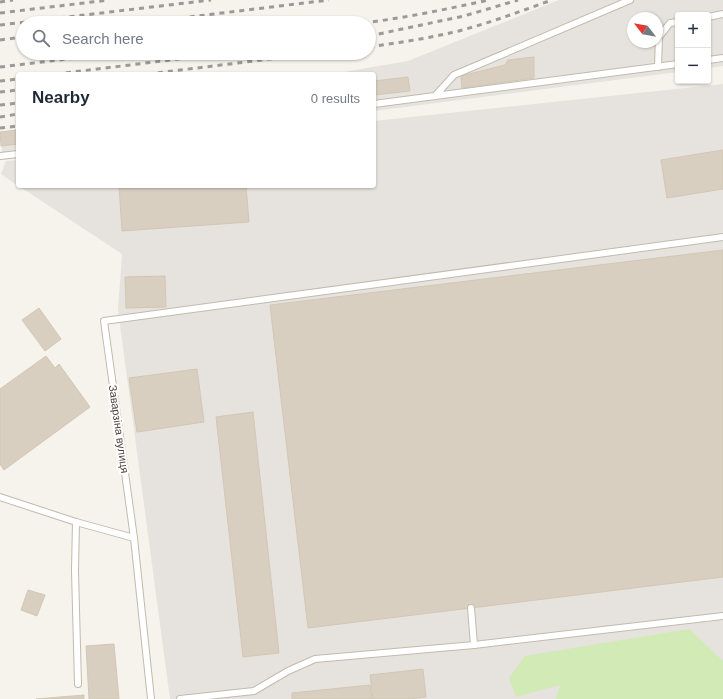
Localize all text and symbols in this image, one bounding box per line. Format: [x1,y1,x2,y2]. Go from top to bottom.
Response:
north arrow [627,12,663,48]
map controls [675,12,711,84]
button: + [675,12,711,48]
search box [16,16,376,60]
icon: search [30,27,52,49]
text: Search here [62,30,144,47]
button: − [675,48,711,84]
text: Nearby [32,88,90,107]
text: 0 results [311,91,360,106]
street label: Заварзіна вулиця [107,384,131,474]

